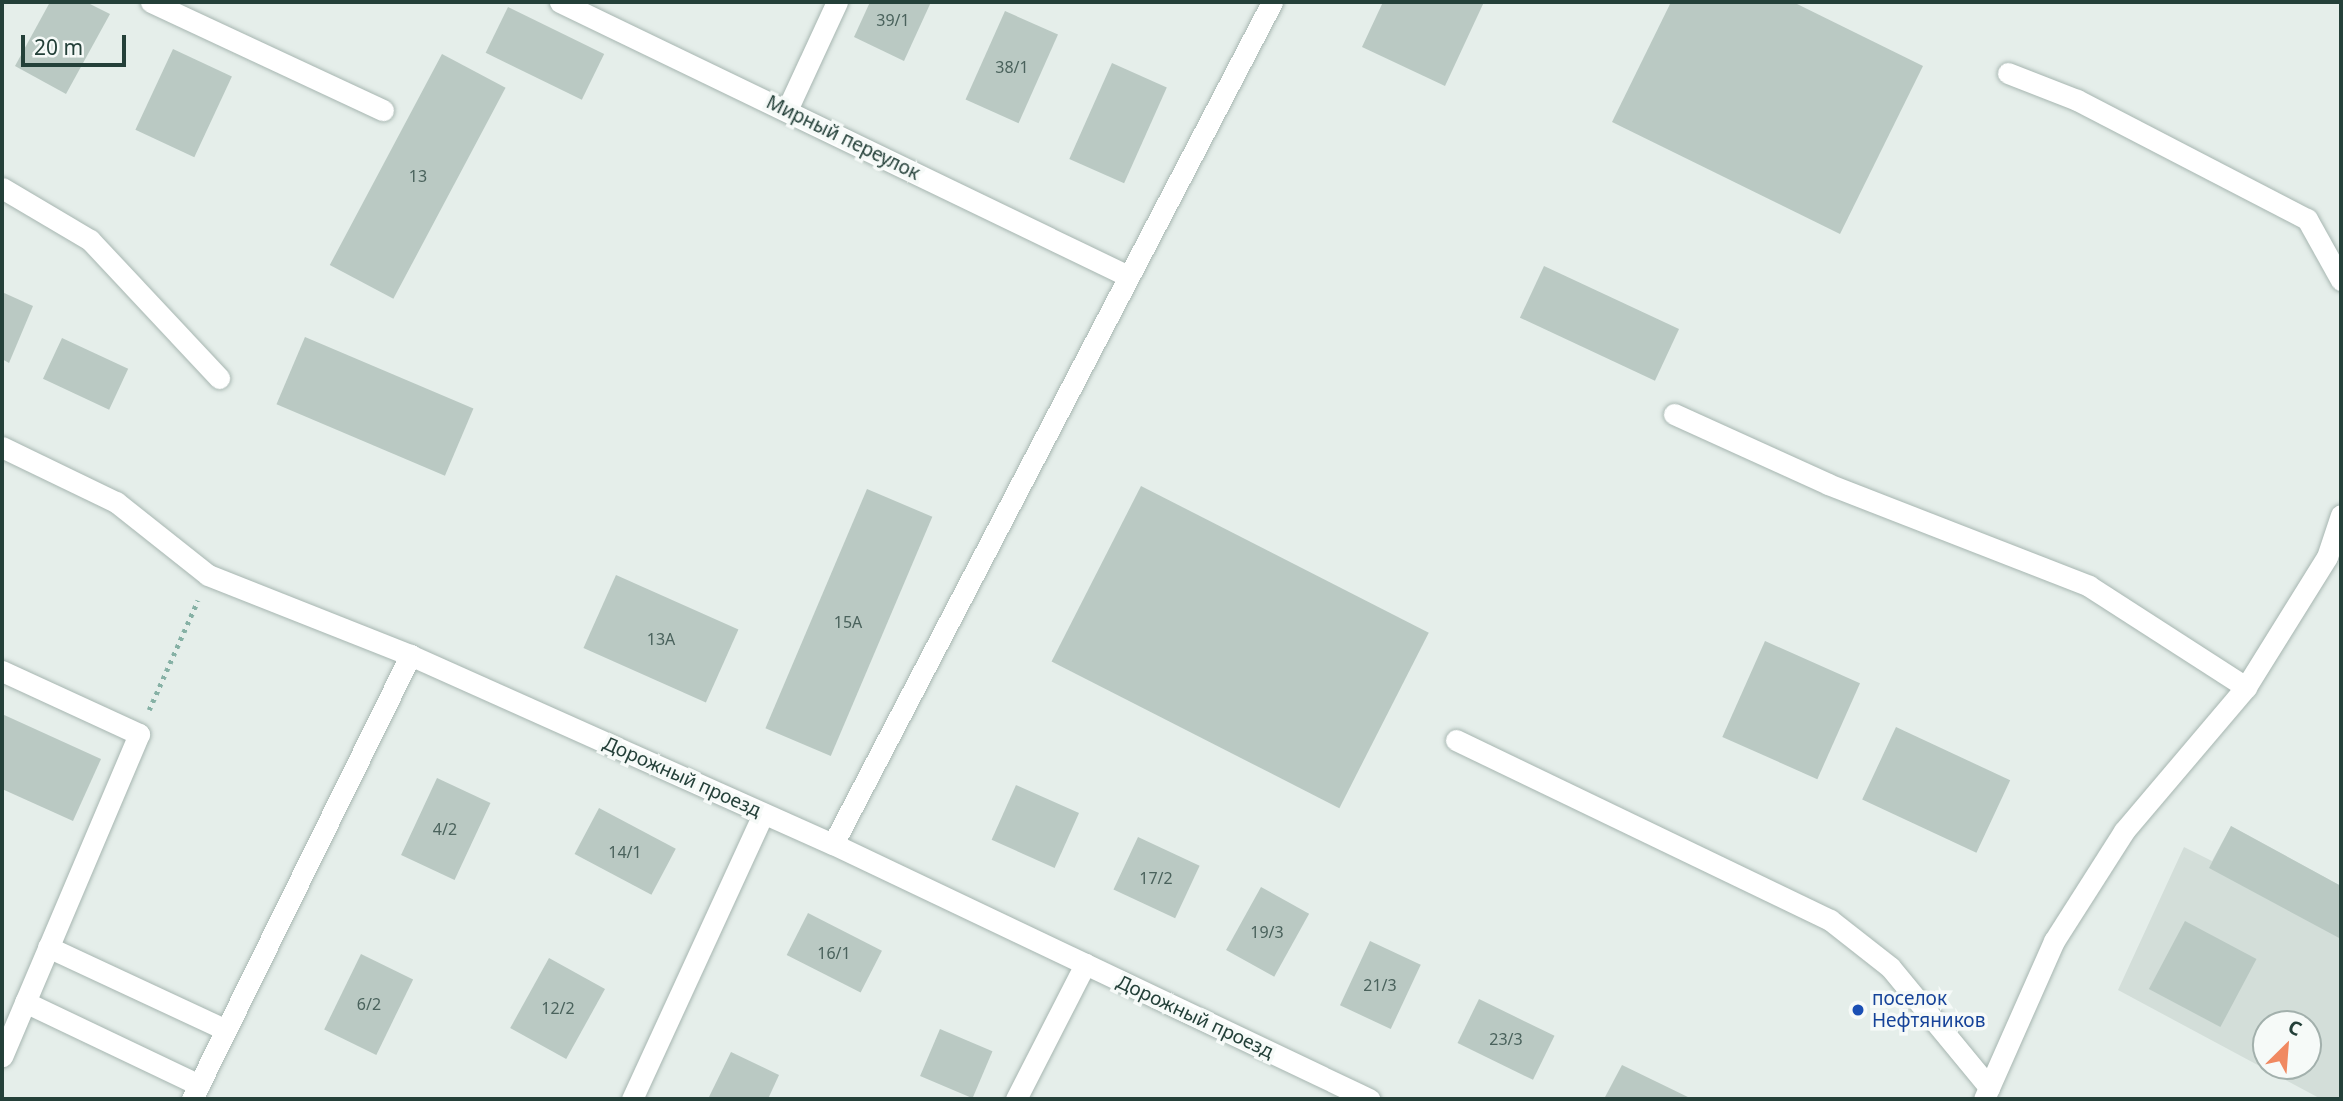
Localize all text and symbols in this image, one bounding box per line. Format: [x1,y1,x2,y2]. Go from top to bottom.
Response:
house number: 39/1 [876,10,910,30]
scale bar [24,21,130,65]
text: 20 m [34,33,83,61]
house number: 38/1 [995,57,1029,77]
street label: Мирный переулок [762,91,924,185]
house number: 13 [409,166,427,186]
house number: 15А [834,612,862,632]
house number: 13А [647,629,675,649]
street label: Дорожный проезд [599,732,765,822]
house number: 4/2 [433,819,457,839]
house number: 14/1 [608,842,642,862]
house number: 17/2 [1139,868,1173,888]
house number: 19/3 [1250,922,1284,942]
house number: 16/1 [817,943,851,963]
street label: Дорожный проезд [1113,971,1277,1063]
house number: 21/3 [1363,975,1397,995]
place label: поселок Нефтяников [1872,988,1985,1032]
house number: 6/2 [357,994,381,1014]
house number: 12/2 [541,998,575,1018]
marker: поселок Нефтяников [1850,1002,1866,1018]
north arrow [2252,1010,2322,1080]
text: С [2284,1013,2306,1042]
house number: 23/3 [1489,1029,1523,1049]

